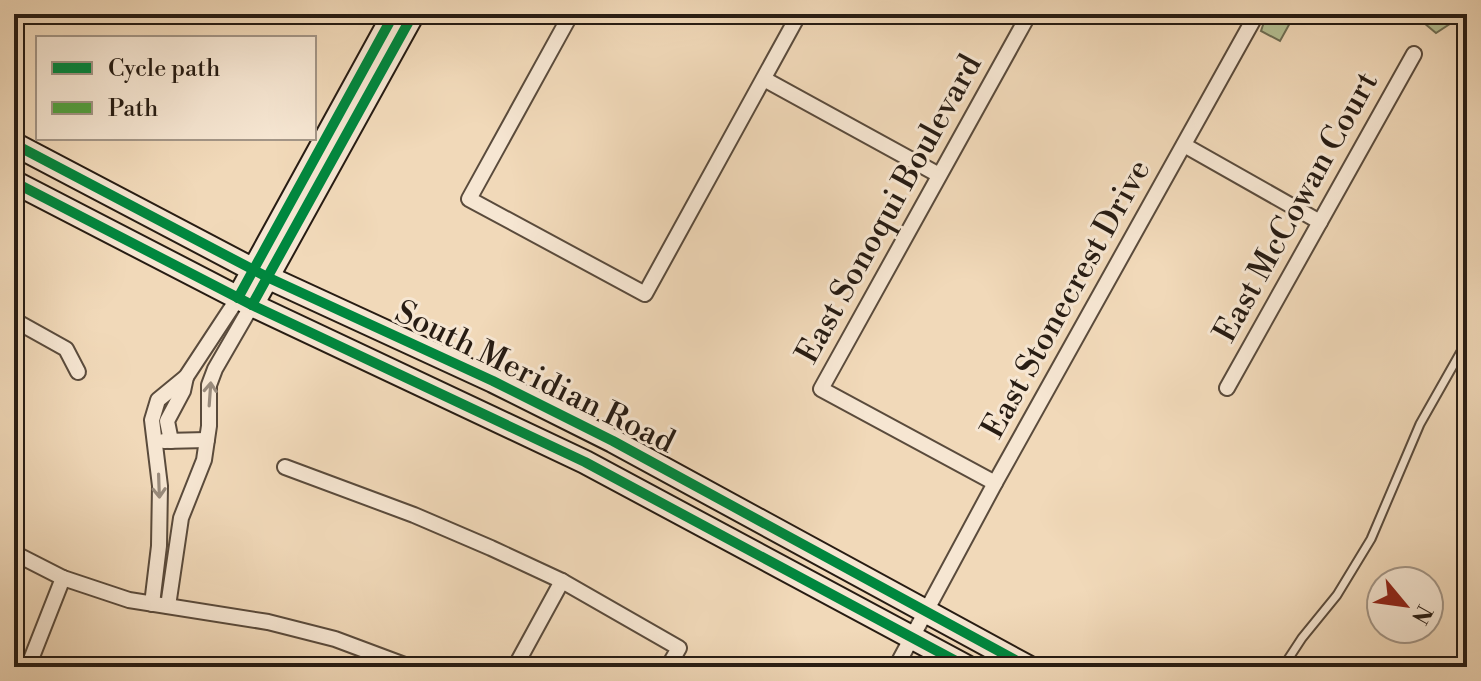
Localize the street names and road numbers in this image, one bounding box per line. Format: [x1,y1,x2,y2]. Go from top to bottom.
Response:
street label: East Sonoqui Boulevard [787,48,991,370]
street label: East McCowan Court [1205,65,1387,349]
street label: East Stonecrest Drive [973,153,1159,445]
street label: South Meridian Road [389,292,681,462]

